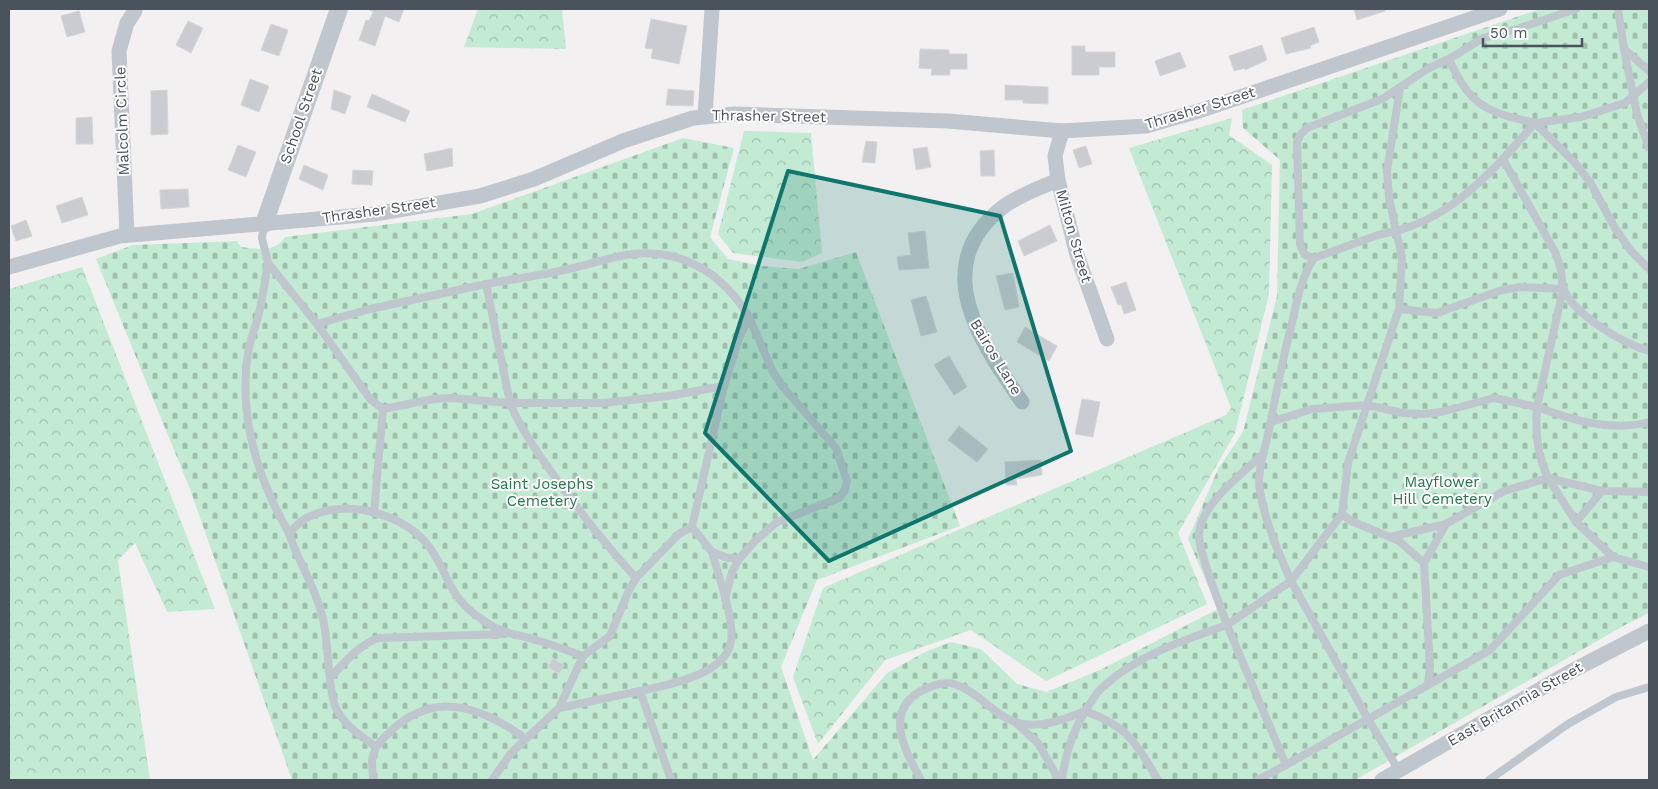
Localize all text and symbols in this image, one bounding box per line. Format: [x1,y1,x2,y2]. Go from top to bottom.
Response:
scale bar [1483,15,1582,47]
text: 50 m [1490,24,1527,42]
street label: School Street [276,65,326,166]
street label: Malcolm Circle [111,66,133,176]
street label: Thrasher Street [1143,82,1258,133]
street label: Thrasher Street [712,106,827,126]
street label: Milton Street [1052,187,1096,285]
street label: Thrasher Street [321,193,438,227]
street label: Bairos Lane [966,316,1026,398]
park label: Mayflower Hill Cemetery [1392,473,1492,508]
park label: Saint Josephs Cemetery [491,475,593,510]
street label: East Britannia Street [1444,658,1586,750]

